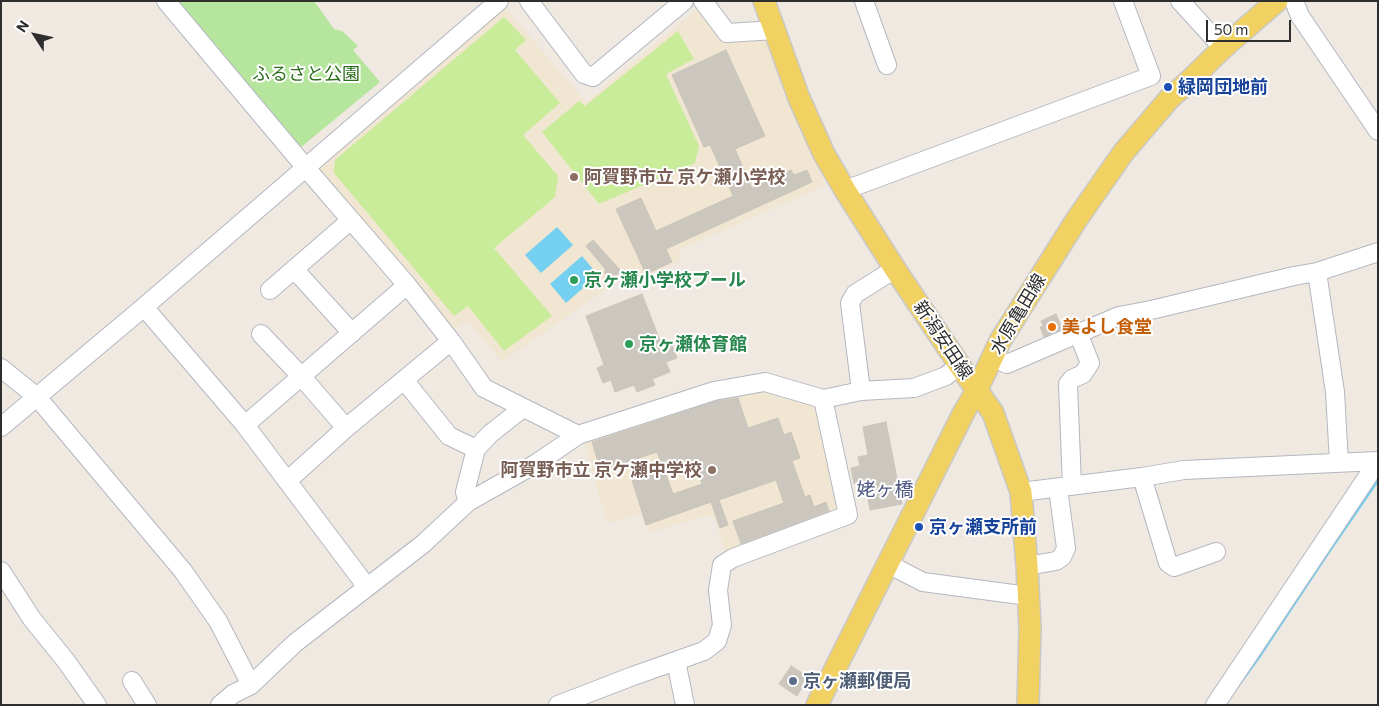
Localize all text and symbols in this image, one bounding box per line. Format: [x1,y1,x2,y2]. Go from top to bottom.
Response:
north arrow [10,10,60,60]
scale bar [1209,10,1294,42]
text: N [12,17,32,35]
text: 50 m [1214,20,1248,38]
park label: ふるさと公園 [252,63,360,85]
place label: 緑岡団地前 [1178,76,1268,98]
marker: 緑岡団地前 [1162,81,1174,93]
place label: 阿賀野市立 京ケ瀬小学校 [584,166,785,188]
marker: 阿賀野市立 京ケ瀬小学校 [568,171,580,183]
place label: 京ヶ瀬小学校プール [584,269,746,291]
street label: 水原亀田線 [986,270,1050,358]
marker: 京ヶ瀬小学校プール [568,274,580,286]
street label: 新潟安田線 [909,297,977,383]
place label: 美よし食堂 [1062,316,1152,338]
marker: 美よし食堂 [1046,321,1058,333]
place label: 京ヶ瀬体育館 [639,333,747,355]
marker: 京ヶ瀬体育館 [623,338,635,350]
place label: 阿賀野市立 京ケ瀬中学校 [501,459,702,481]
marker: 阿賀野市立 京ケ瀬中学校 [706,464,718,476]
district label: 姥ヶ橋 [857,479,913,501]
place label: 京ヶ瀬支所前 [929,516,1037,538]
marker: 京ヶ瀬支所前 [913,521,925,533]
place label: 京ヶ瀬郵便局 [803,670,911,692]
marker: 京ヶ瀬郵便局 [787,675,799,687]

